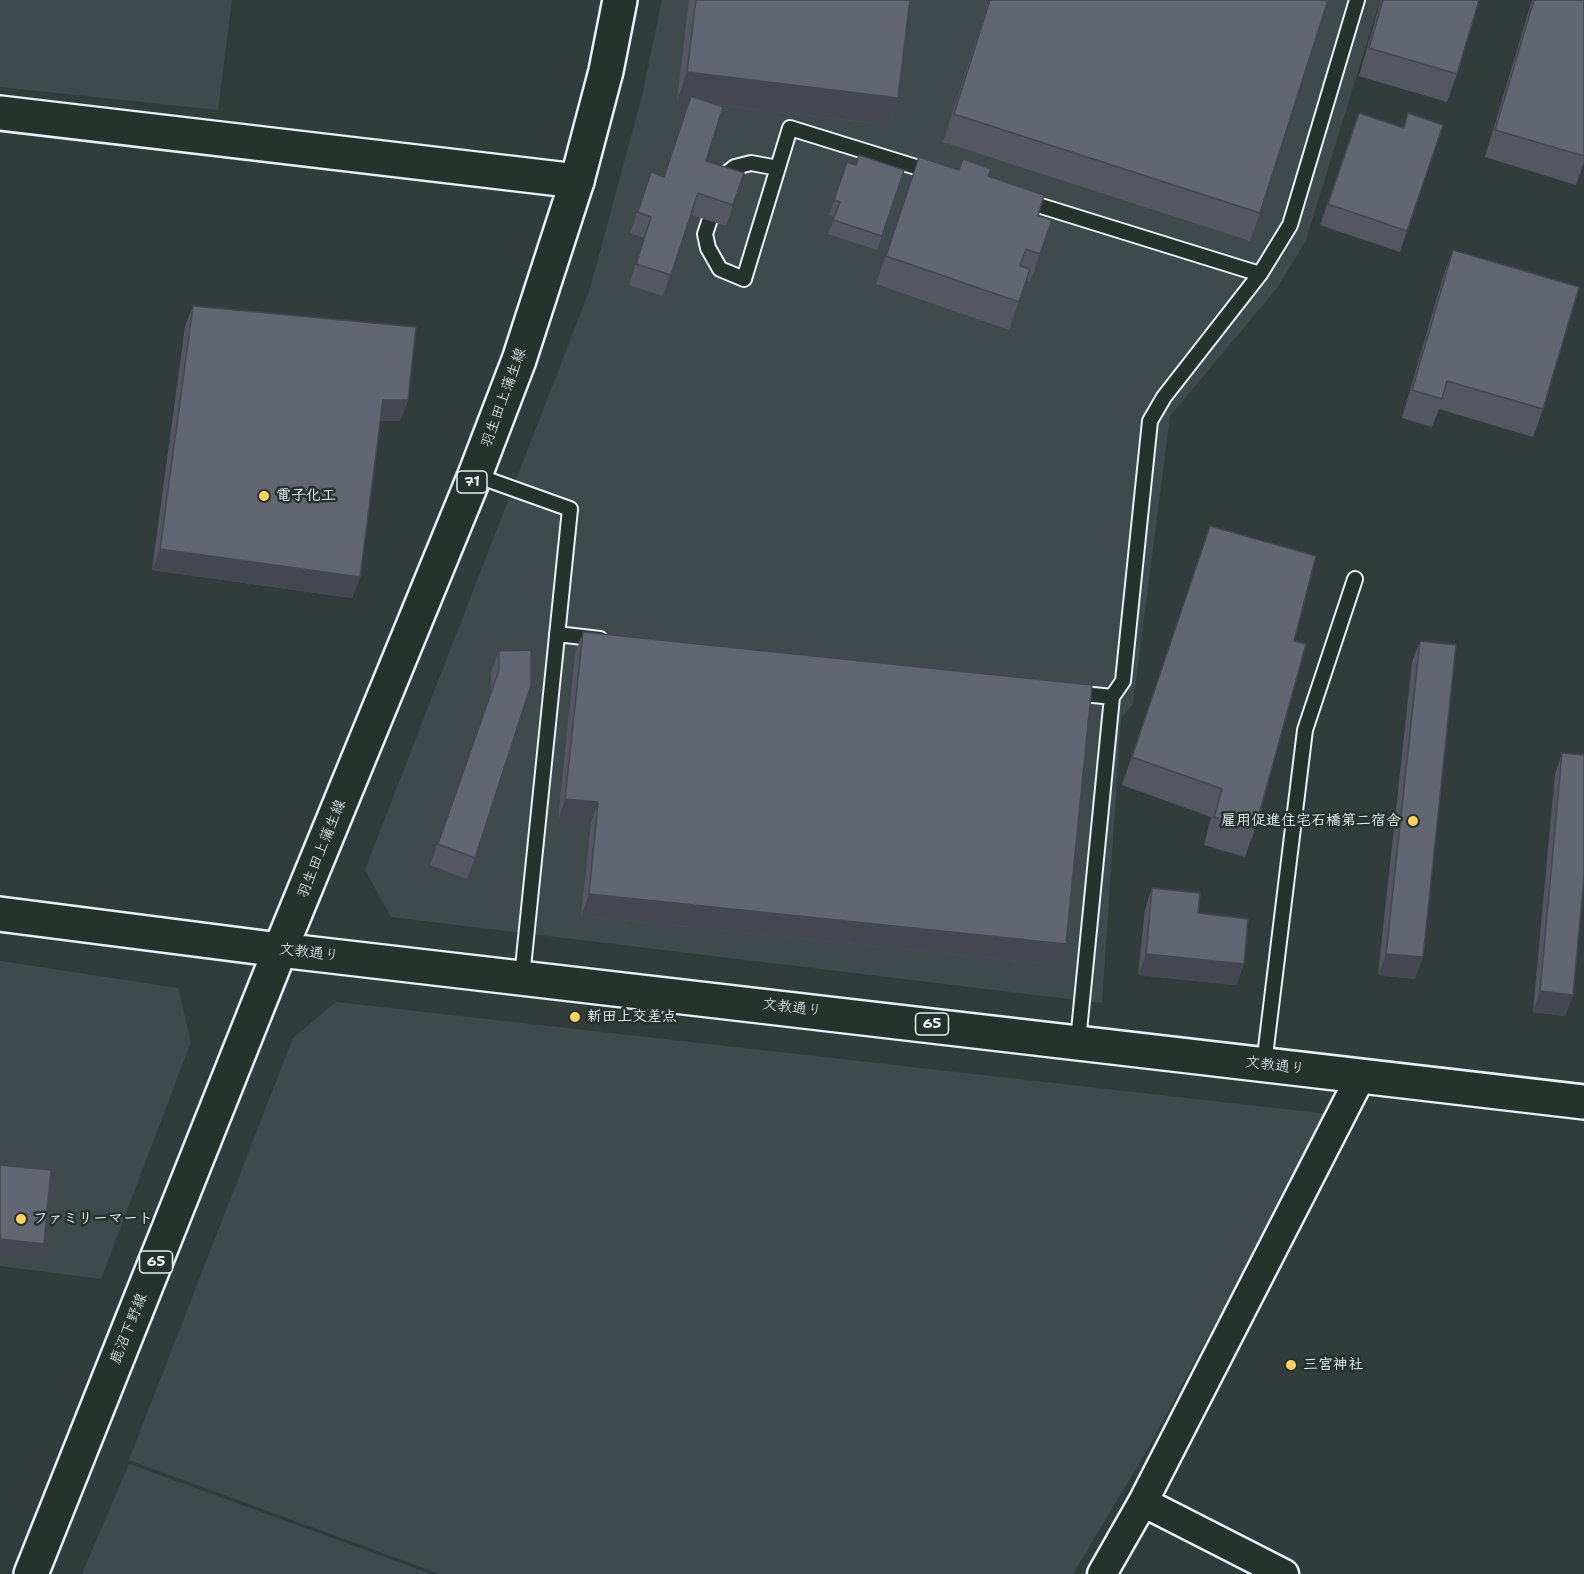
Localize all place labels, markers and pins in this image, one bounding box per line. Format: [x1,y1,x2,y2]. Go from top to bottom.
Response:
place label: 電子化工 [276,487,336,505]
marker: 電子化工 [257,489,271,503]
place label: 雇用促進住宅石橋第二宿舎 [1221,812,1401,830]
marker: 雇用促進住宅石橋第二宿舎 [1406,814,1420,828]
place label: 新田上交差点 [587,1008,677,1026]
marker: 新田上交差点 [568,1010,582,1024]
place label: ファミリーマート [33,1210,153,1228]
marker: ファミリーマート [14,1212,28,1226]
place label: 三宮神社 [1303,1356,1363,1374]
marker: 三宮神社 [1284,1358,1298,1372]

